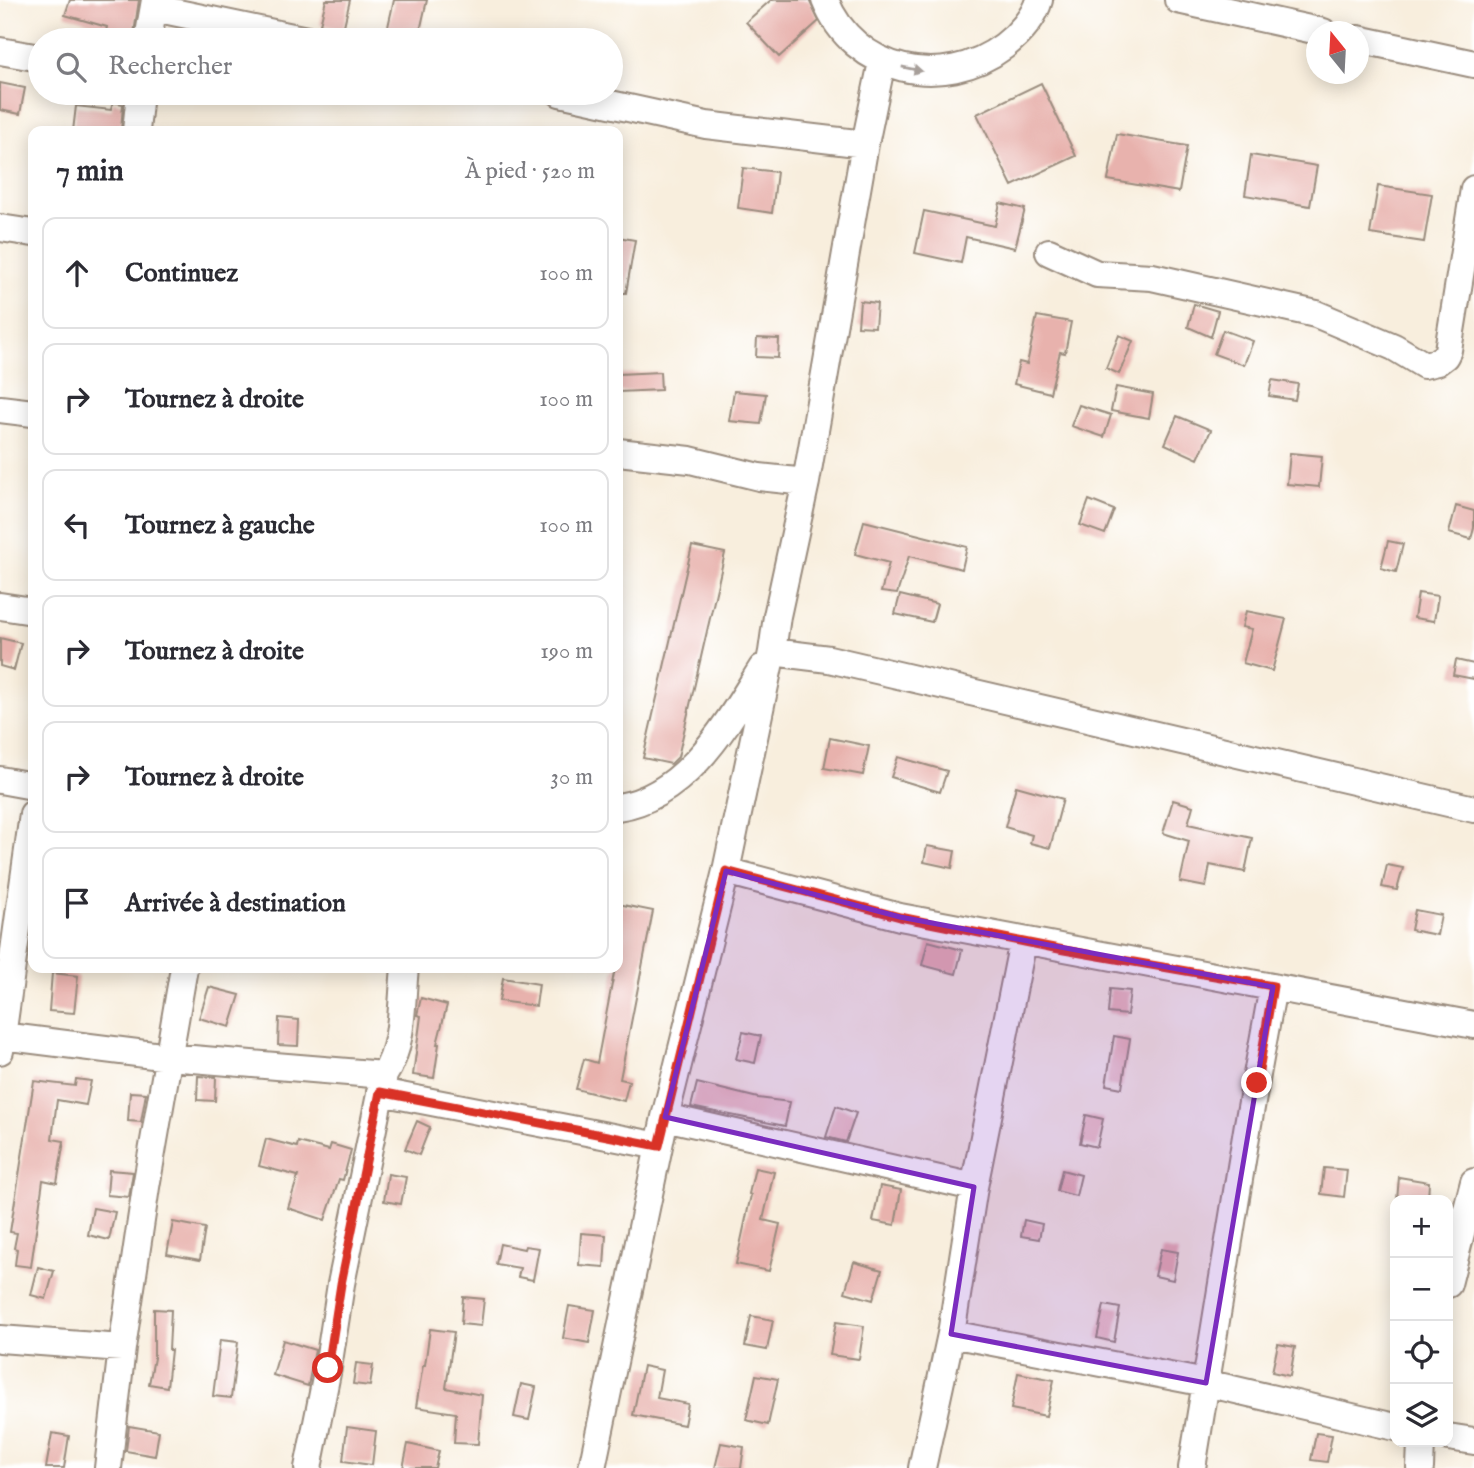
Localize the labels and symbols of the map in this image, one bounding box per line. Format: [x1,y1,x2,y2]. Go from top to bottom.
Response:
north arrow [1306,21,1369,84]
one-way arrow [901,64,923,75]
route end [1241,1067,1272,1098]
route start [312,1352,343,1383]

